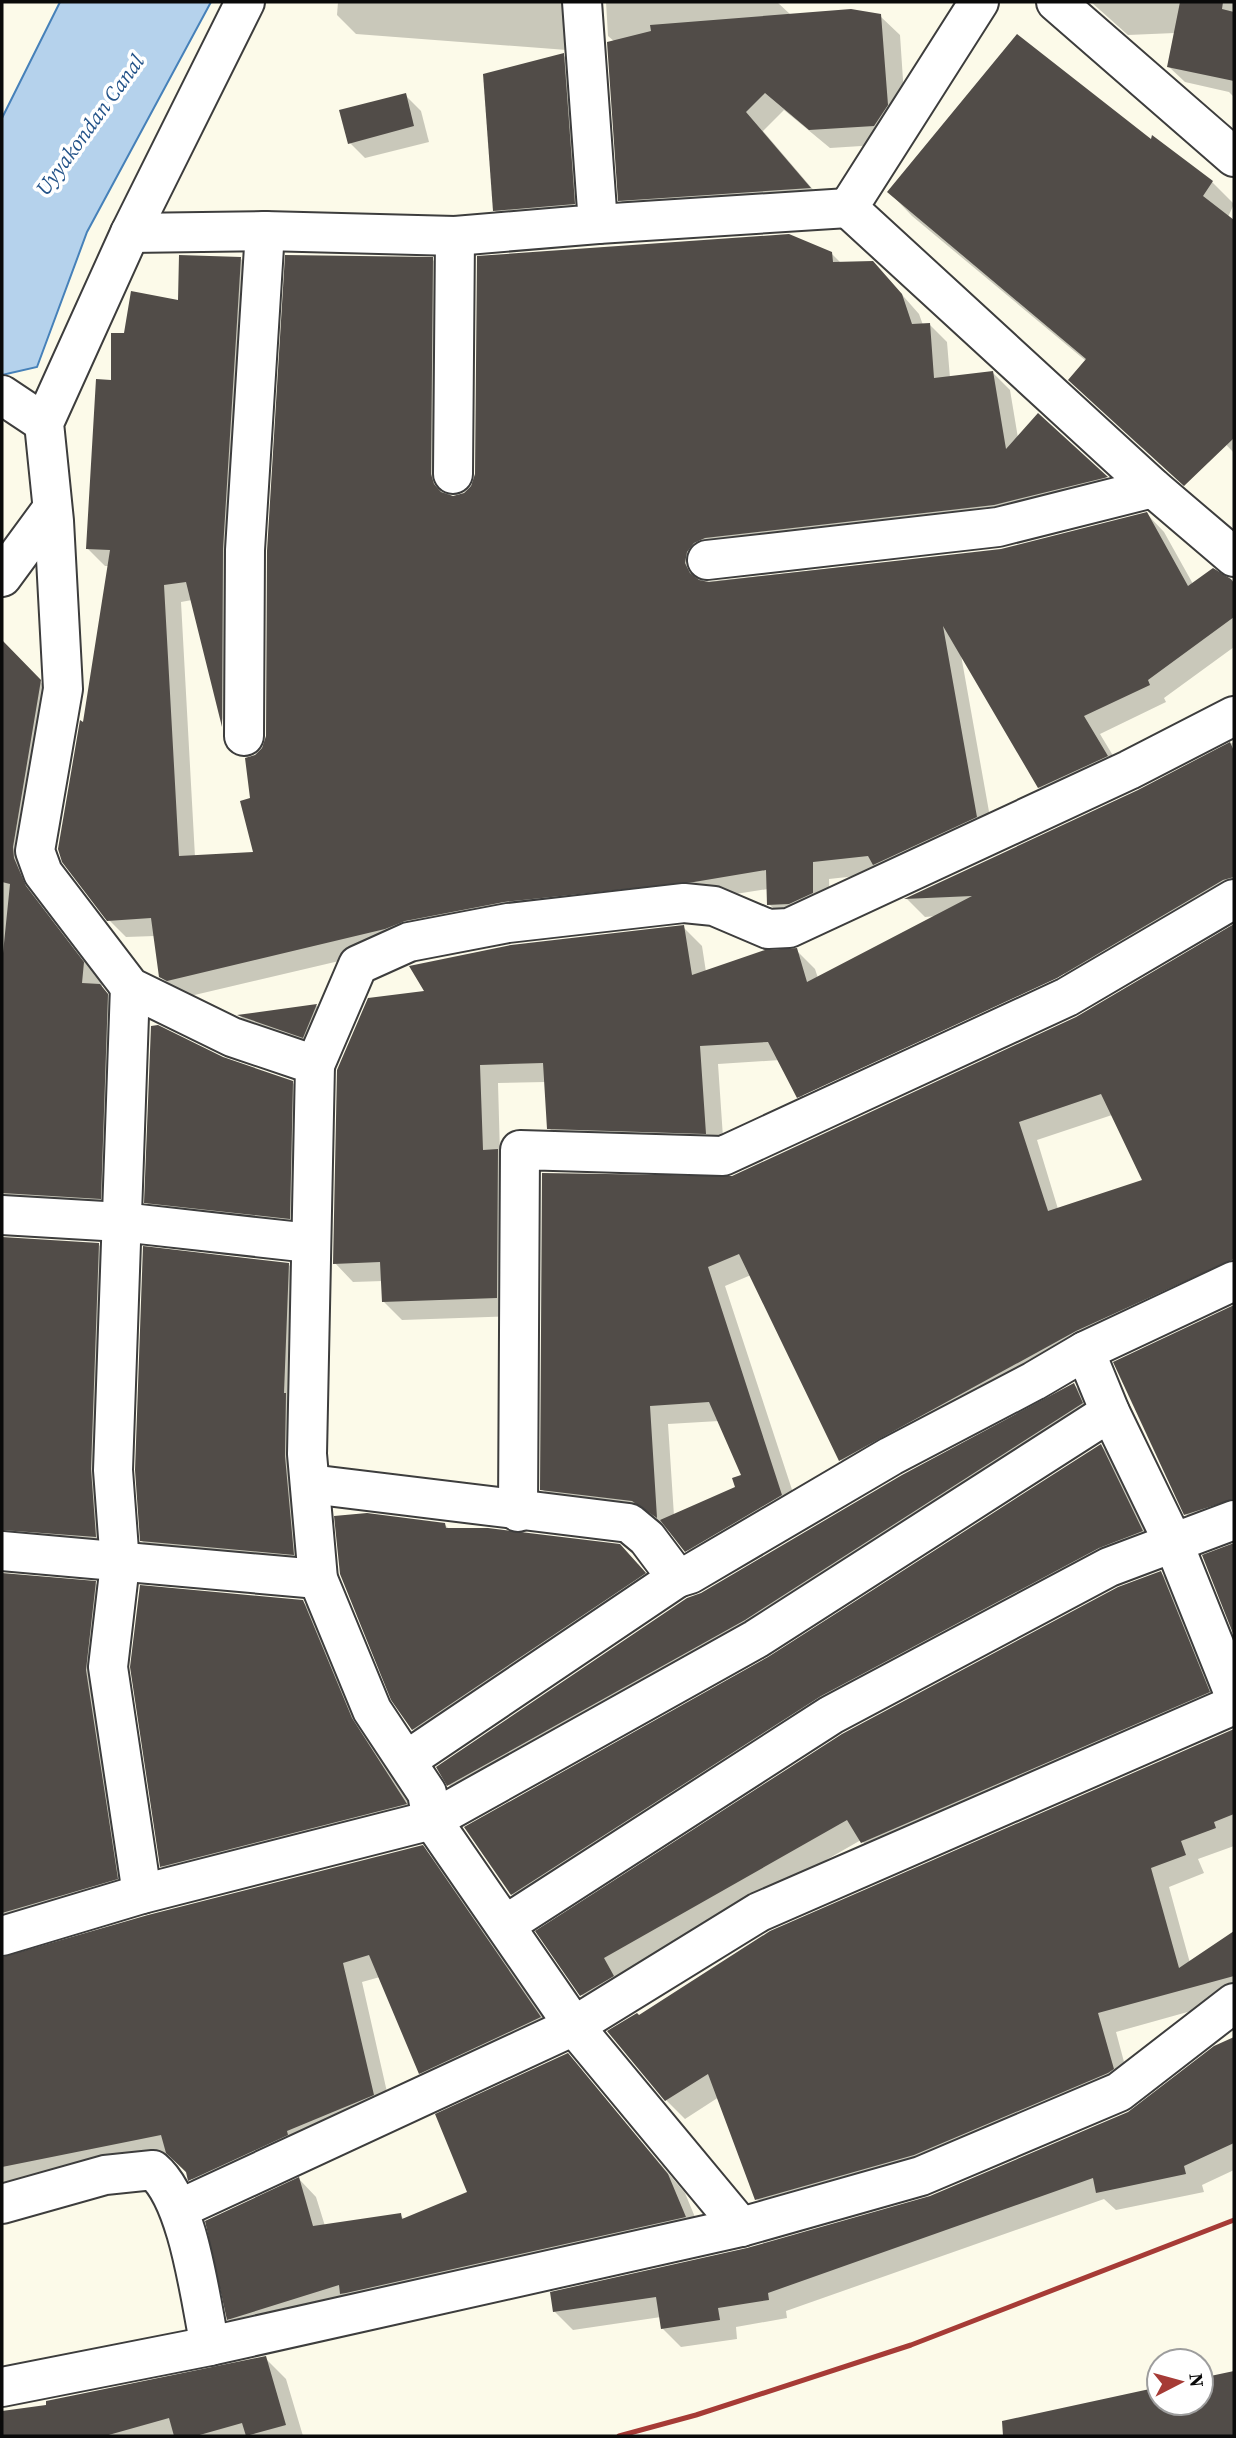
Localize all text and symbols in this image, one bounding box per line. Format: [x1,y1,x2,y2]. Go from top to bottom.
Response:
water label: Uyyakondan Canal [29,48,151,201]
north arrow [1145,2347,1215,2417]
text: N [1183,2372,1211,2389]

